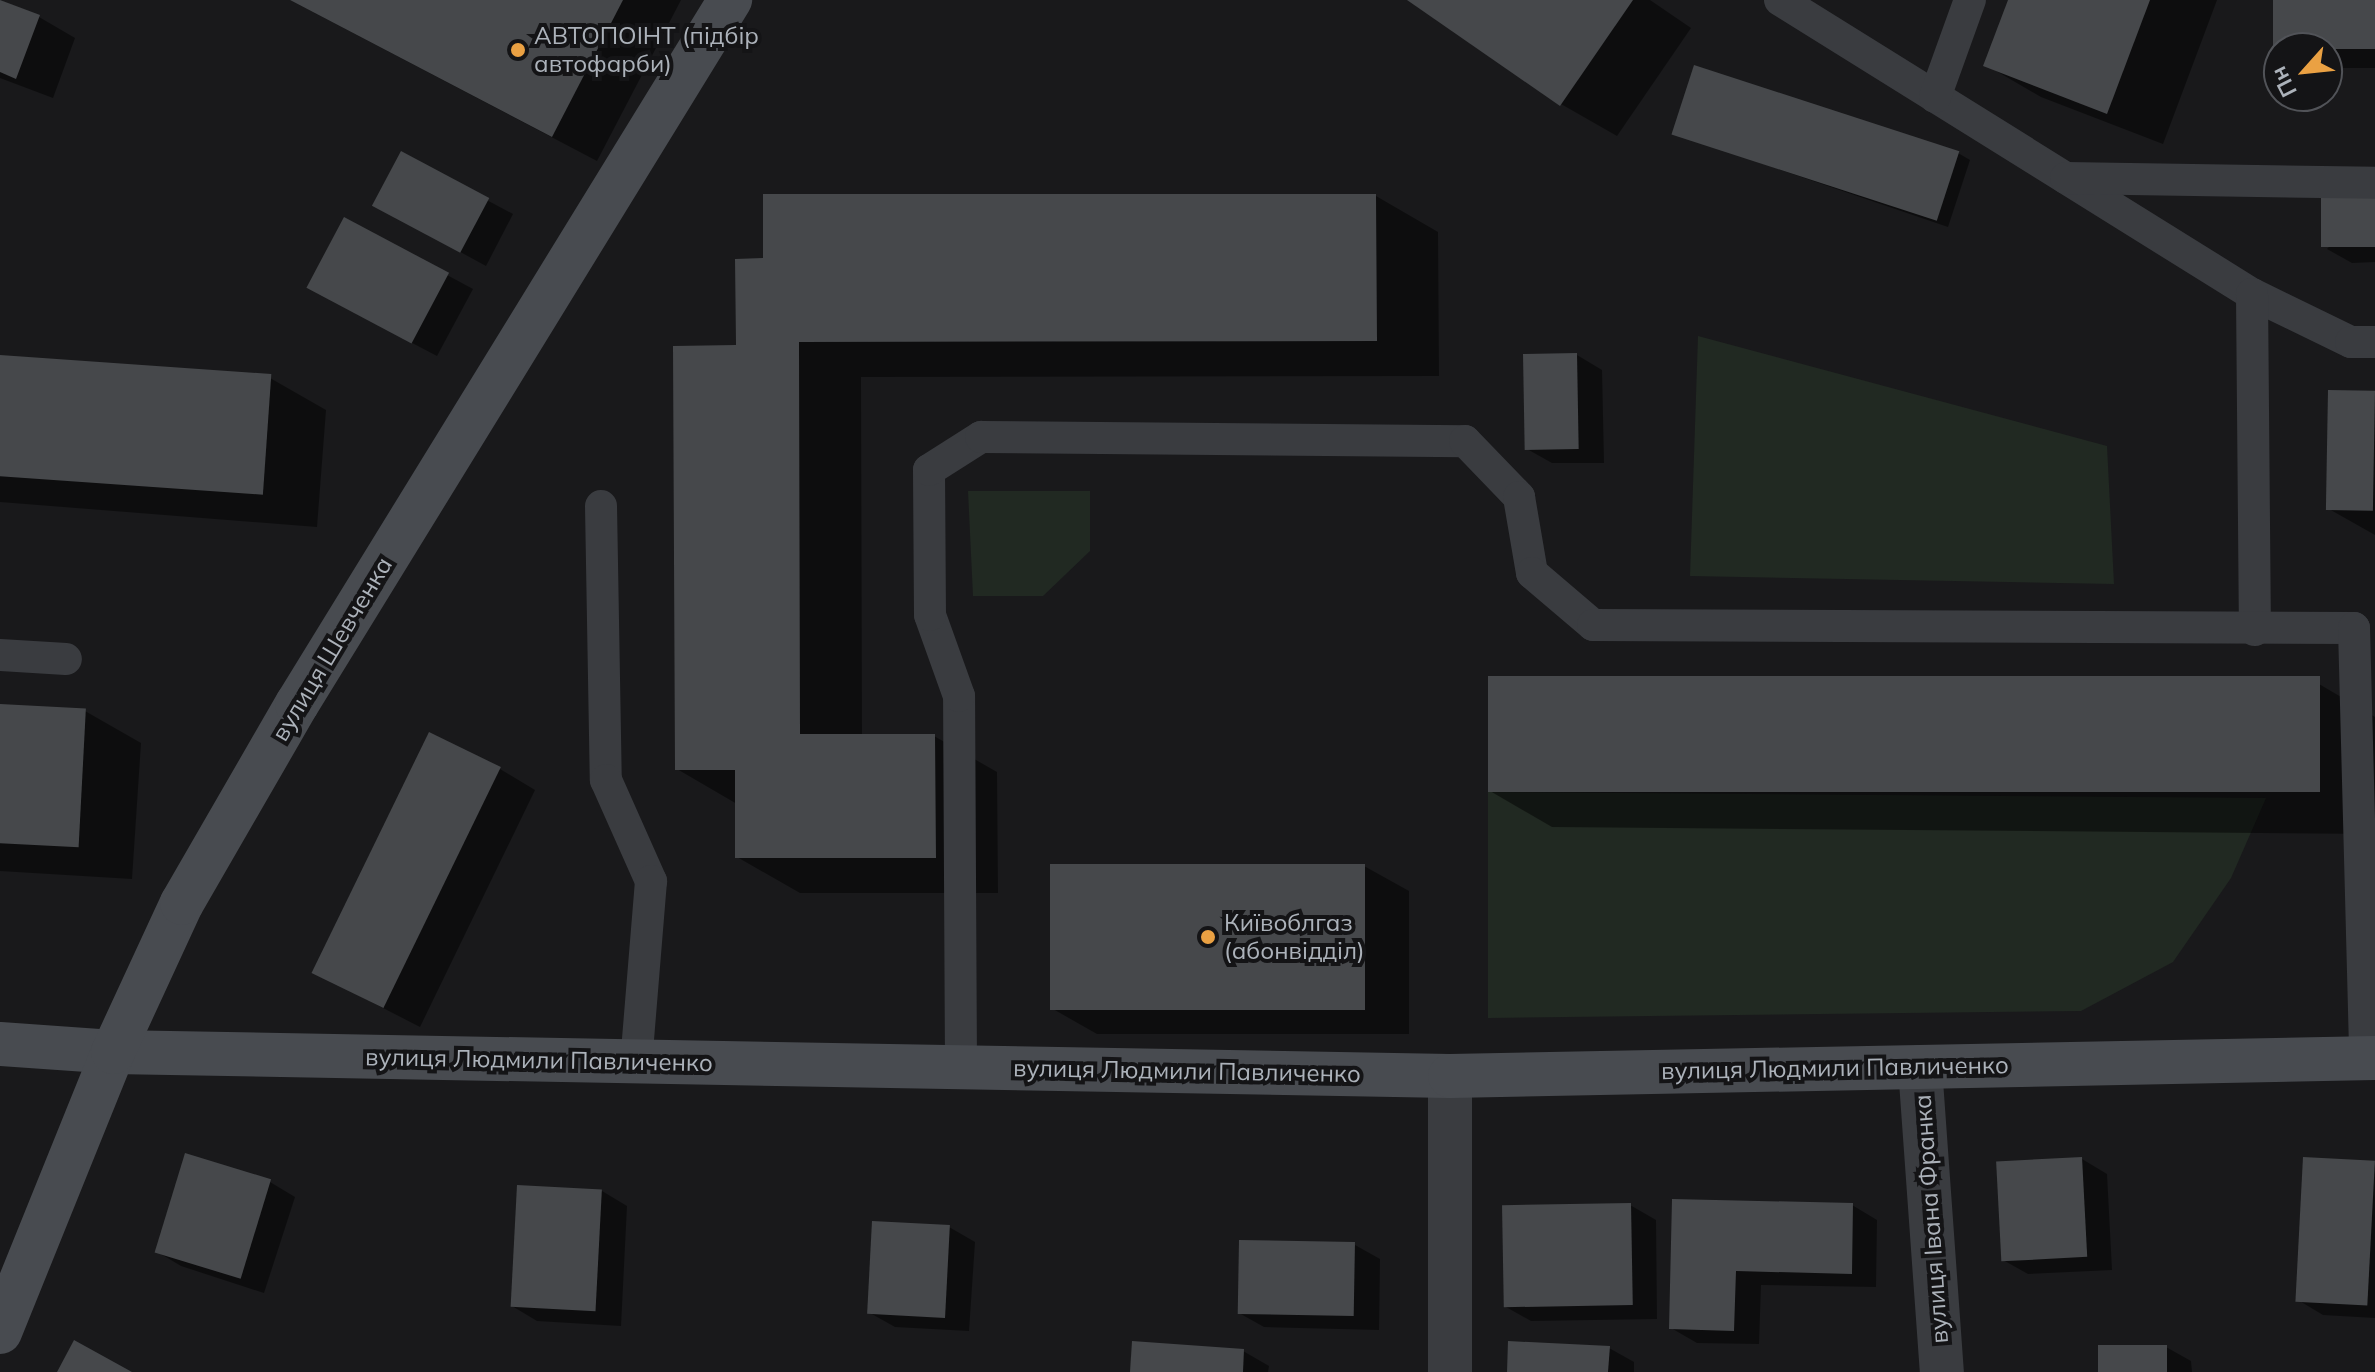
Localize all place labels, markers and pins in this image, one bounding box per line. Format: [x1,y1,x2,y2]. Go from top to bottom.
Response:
place label: АВТОПОІНТ (підбір автофарби) [534,22,759,78]
marker: АВТОПОІНТ (підбір автофарби) [509,41,527,59]
place label: Київоблгаз (абонвідділ) [1224,909,1365,965]
marker: Київоблгаз (абонвідділ) [1199,928,1217,946]

